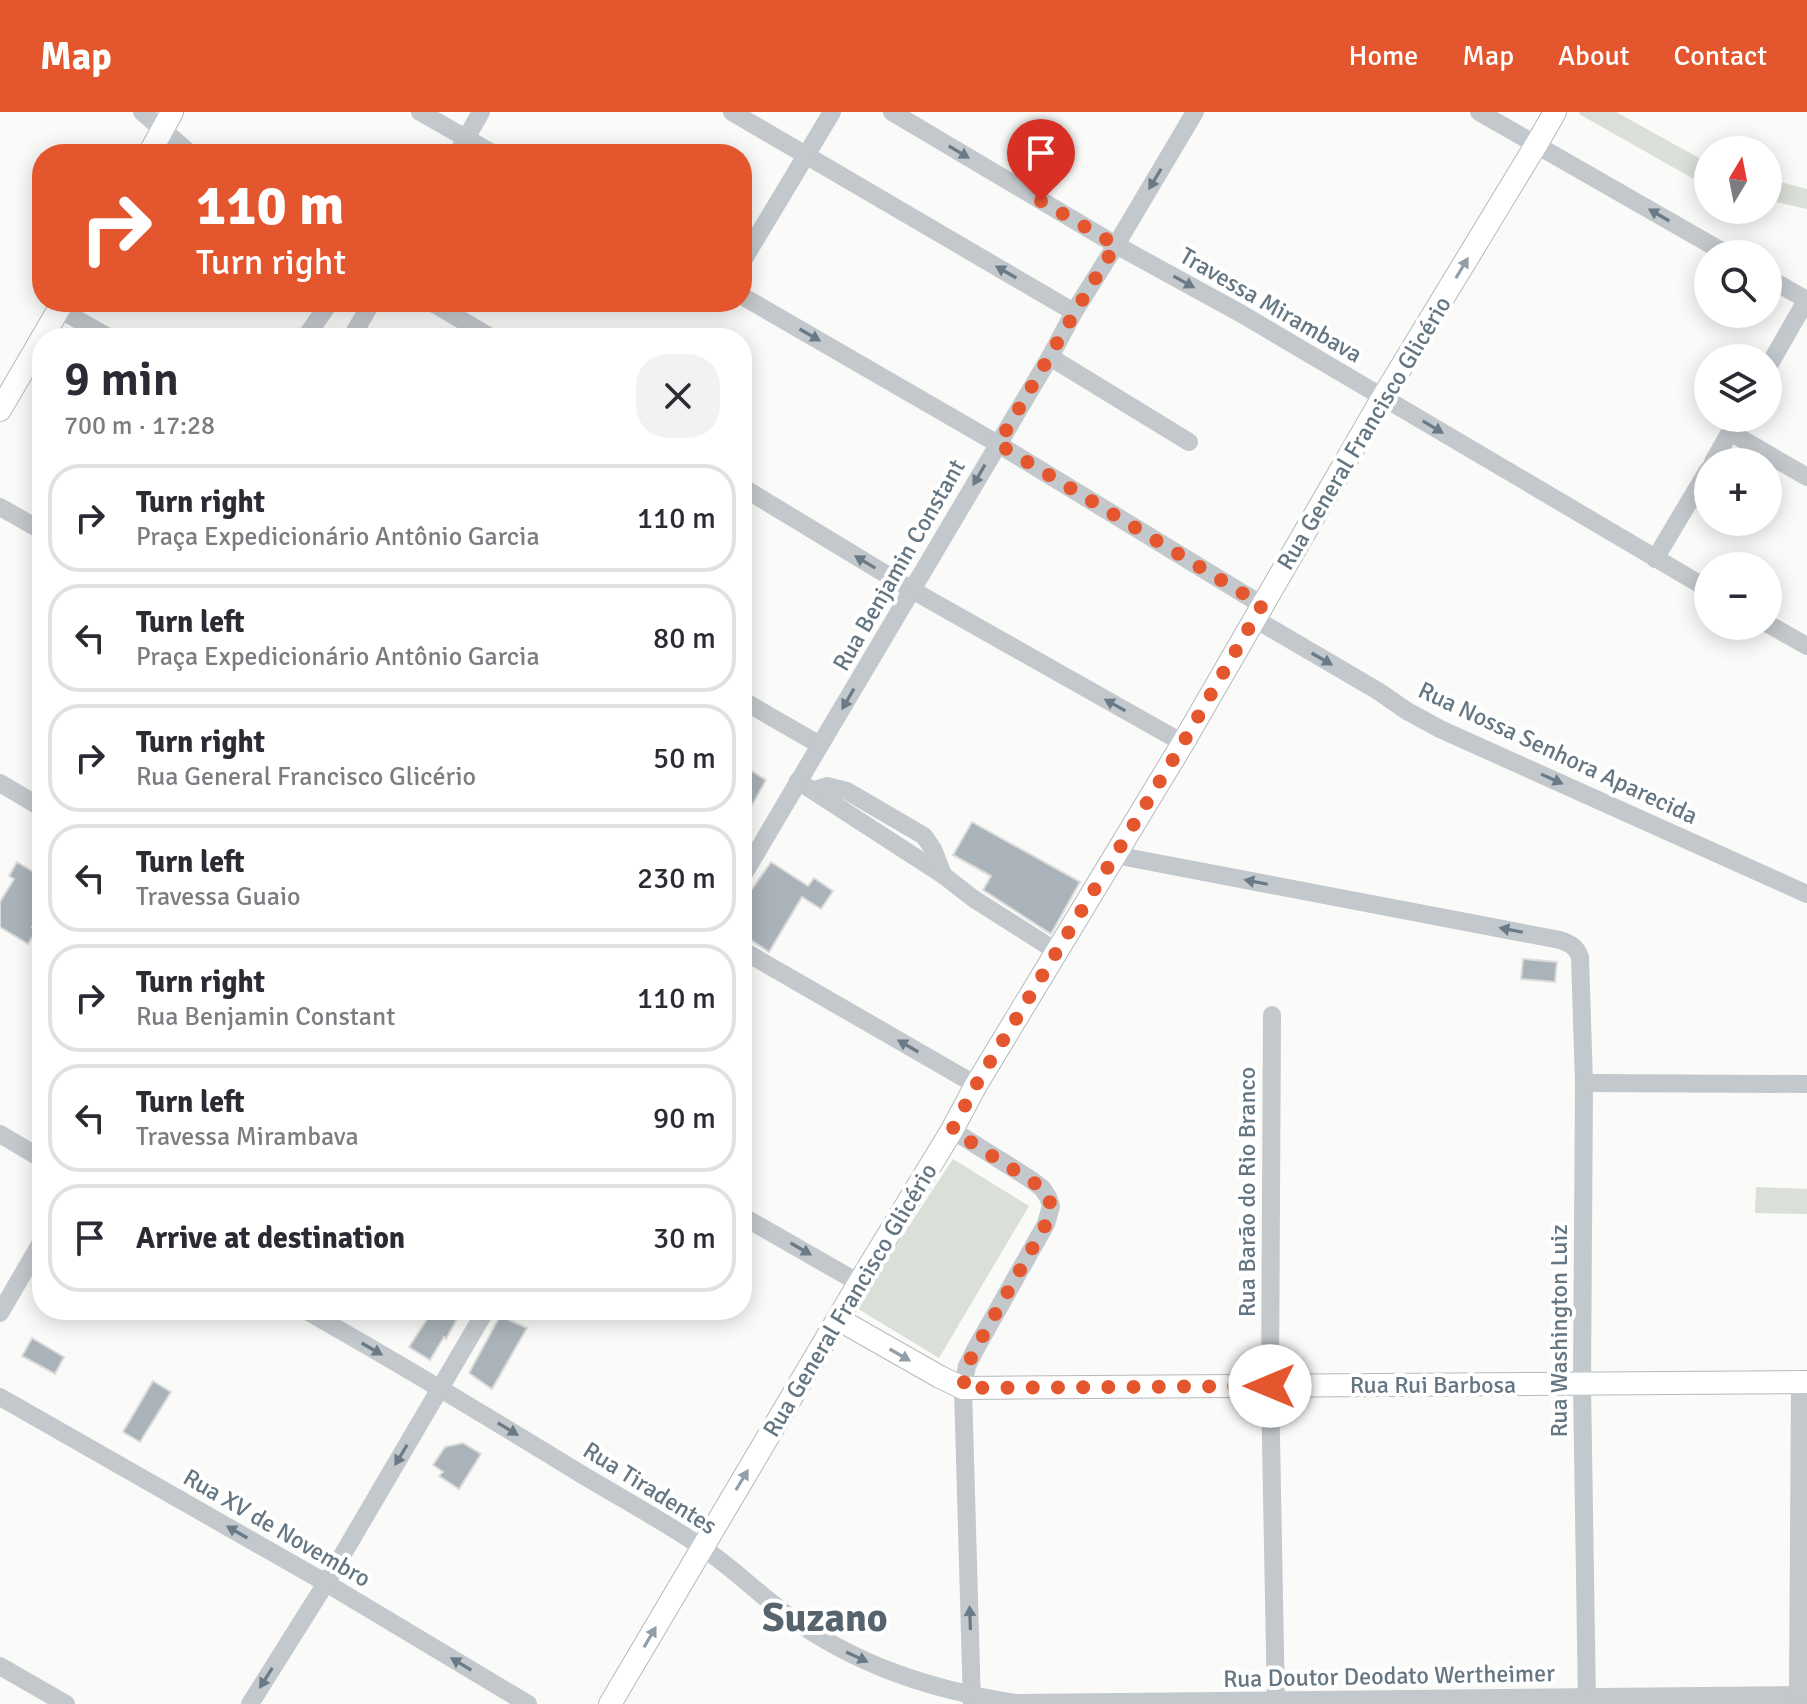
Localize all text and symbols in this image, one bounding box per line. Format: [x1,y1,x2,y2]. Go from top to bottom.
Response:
text: Map [40,33,112,80]
text: Home [1349,39,1418,73]
text: Map [1462,39,1514,73]
text: About [1558,39,1630,73]
text: Contact [1674,39,1767,73]
pin [1007,119,1075,201]
icon: arrive [1019,131,1063,175]
north arrow [1694,136,1782,224]
map controls [1694,136,1782,640]
one-way arrow [948,145,970,159]
one-way arrow [1148,168,1162,190]
text: 110 m [196,171,344,240]
icon: right [64,176,168,280]
one-way arrow [1648,208,1670,222]
text: Turn right [196,240,346,285]
button: search [1694,240,1782,328]
street label: Travessa Mirambava [1175,241,1367,369]
one-way arrow [1454,257,1468,279]
one-way arrow [995,265,1018,279]
one-way arrow [1173,275,1195,289]
street label: Rua General Francisco Glicério [1270,291,1458,575]
one-way arrow [798,328,821,342]
button: layers [1694,344,1782,432]
text: 9 min [64,350,179,409]
button: close [636,354,720,438]
text: 700 m · 17:28 [64,410,215,442]
one-way arrow [1422,420,1444,434]
button: + [1694,448,1782,536]
street label: Rua Benjamin Constant [826,454,972,676]
one-way arrow [973,464,987,486]
text: Turn right [136,484,265,521]
icon: right [68,496,112,540]
text: 110 m [637,500,716,537]
text: Praça Expedicionário Antônio Garcia [136,521,540,553]
button: − [1694,552,1782,640]
one-way arrow [854,555,876,569]
text: Turn left [136,604,245,641]
icon: left [68,616,112,660]
text: 80 m [653,620,716,657]
text: Praça Expedicionário Antônio Garcia [136,641,540,673]
one-way arrow [1311,652,1333,666]
street label: Rua Nossa Senhora Aparecida [1414,675,1702,831]
one-way arrow [841,688,855,710]
one-way arrow [1103,698,1126,711]
text: Turn right [136,724,265,761]
icon: right [68,736,112,780]
text: 50 m [653,740,716,777]
text: Rua General Francisco Glicério [136,761,476,793]
one-way arrow [1540,772,1563,786]
text: Turn left [136,844,245,881]
icon: left [68,856,112,900]
text: 230 m [637,860,716,897]
one-way arrow [1243,875,1268,888]
text: Travessa Guaio [136,881,301,913]
one-way arrow [1499,924,1524,936]
text: Turn right [136,964,265,1001]
icon: right [68,976,112,1020]
text: 110 m [637,980,716,1017]
text: Rua Benjamin Constant [136,1001,395,1033]
one-way arrow [897,1039,919,1053]
street label: Rua Barão do Rio Branco [1232,1067,1262,1317]
text: Turn left [136,1084,245,1121]
icon: left [68,1096,112,1140]
text: 90 m [653,1100,716,1137]
text: Travessa Mirambava [136,1121,359,1153]
street label: Rua General Francisco Glicério [756,1158,944,1442]
icon: arrive [68,1216,112,1260]
text: Arrive at destination [136,1220,405,1257]
text: 30 m [653,1220,716,1257]
street label: Rua Washington Luiz [1544,1224,1574,1438]
one-way arrow [790,1242,812,1256]
one-way arrow [361,1342,383,1356]
position arrow [1228,1344,1312,1428]
one-way arrow [889,1348,911,1362]
street label: Rua Rui Barbosa [1350,1370,1516,1400]
one-way arrow [497,1422,519,1436]
street label: Rua Tiradentes [578,1435,722,1541]
one-way arrow [394,1444,408,1467]
street label: Rua XV de Novembro [178,1462,376,1594]
one-way arrow [735,1469,749,1491]
one-way arrow [226,1525,248,1539]
district label: Suzano [762,1593,888,1643]
one-way arrow [963,1605,976,1630]
one-way arrow [643,1626,657,1648]
one-way arrow [845,1650,868,1664]
one-way arrow [450,1657,472,1671]
street label: Rua Doutor Deodato Wertheimer [1223,1658,1555,1694]
one-way arrow [260,1667,274,1689]

